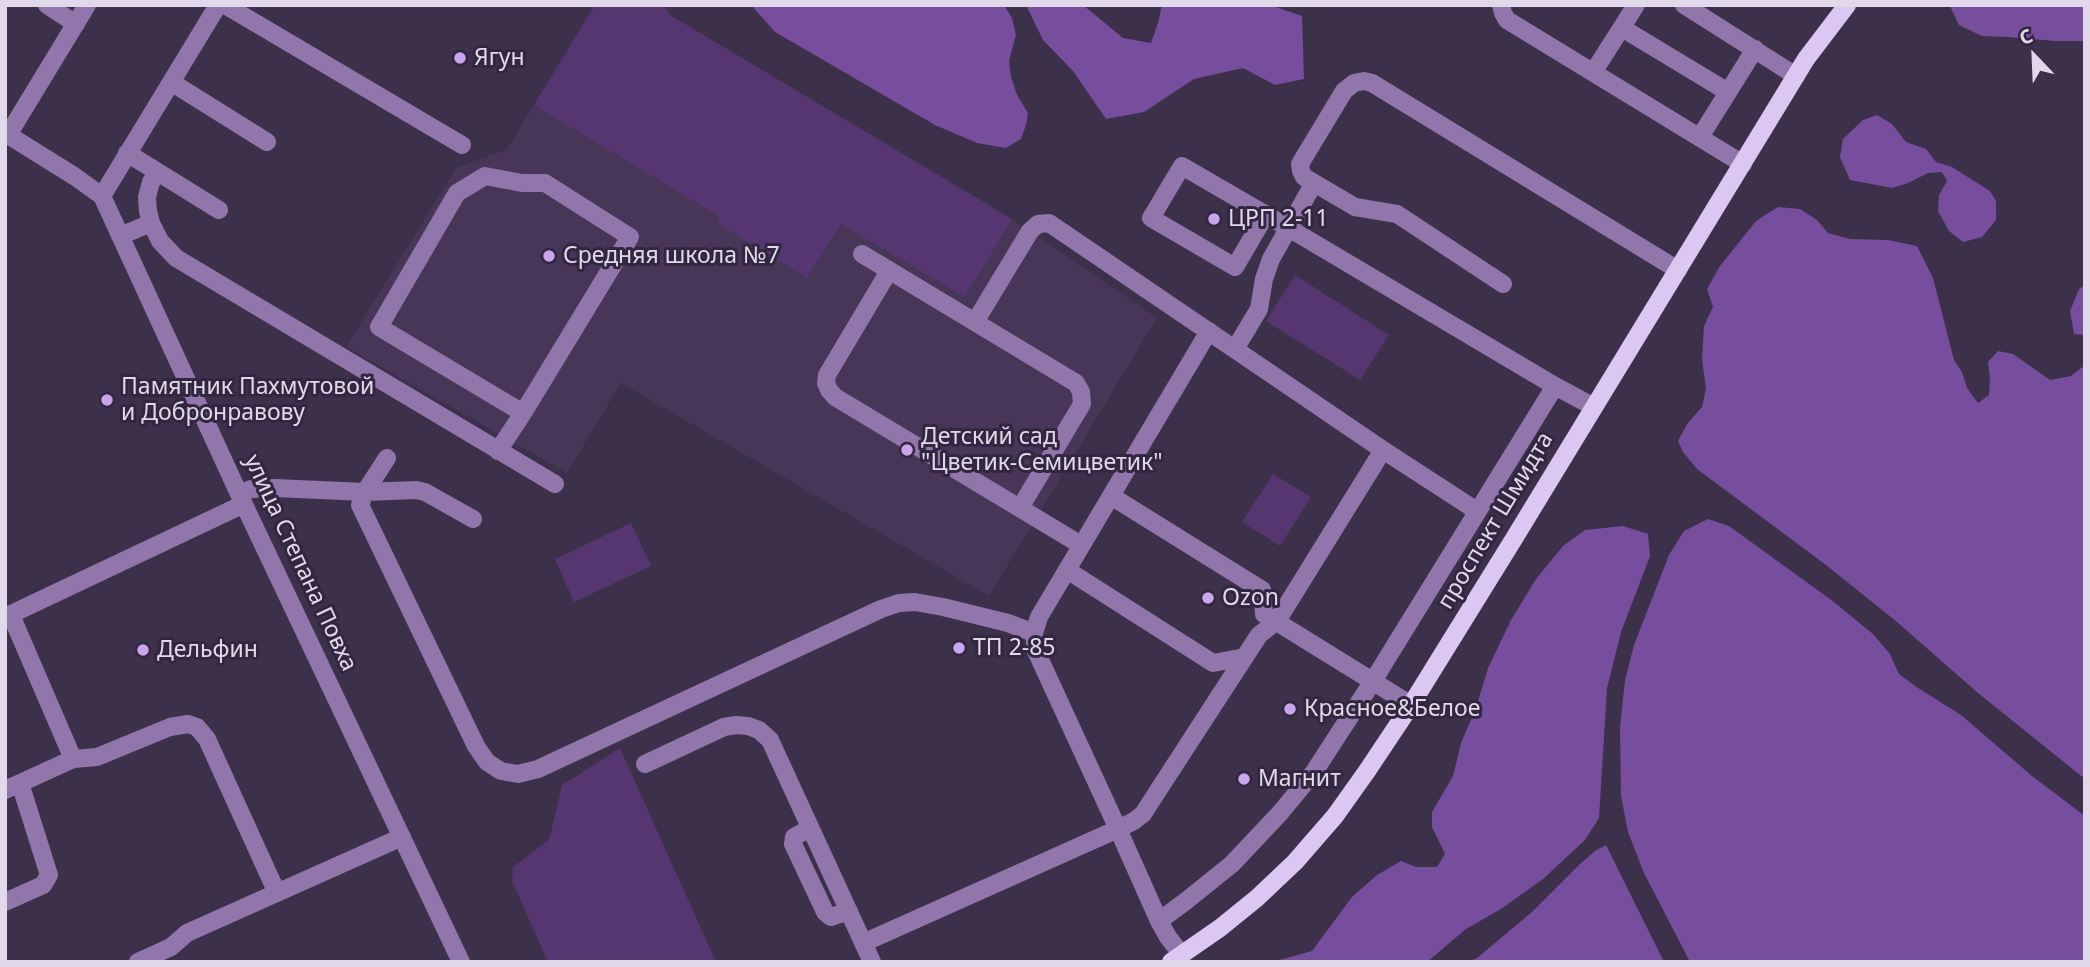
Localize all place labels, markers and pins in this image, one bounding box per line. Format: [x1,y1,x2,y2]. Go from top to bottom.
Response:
place label: Ягун [474,44,525,72]
marker: Ягун [452,50,468,66]
place label: ЦРП 2-11 [1228,205,1329,233]
marker: ЦРП 2-11 [1206,211,1222,227]
place label: Средняя школа №7 [563,242,780,270]
marker: Средняя школа №7 [541,248,557,264]
place label: Памятник Пахмутовой и Добронравову [121,373,374,427]
marker: Памятник Пахмутовой и Добронравову [99,392,115,408]
place label: Детский сад "Цветик-Семицветик" [921,423,1163,477]
marker: Детский сад "Цветик-Семицветик" [899,442,915,458]
place label: Ozon [1222,584,1279,612]
marker: Ozon [1200,590,1216,606]
place label: ТП 2-85 [973,634,1056,662]
place label: Дельфин [157,636,258,664]
marker: ТП 2-85 [951,640,967,656]
marker: Дельфин [135,642,151,658]
place label: Красное&Белое [1304,695,1480,723]
marker: Красное&Белое [1282,701,1298,717]
place label: Магнит [1258,765,1341,793]
marker: Магнит [1236,771,1252,787]

